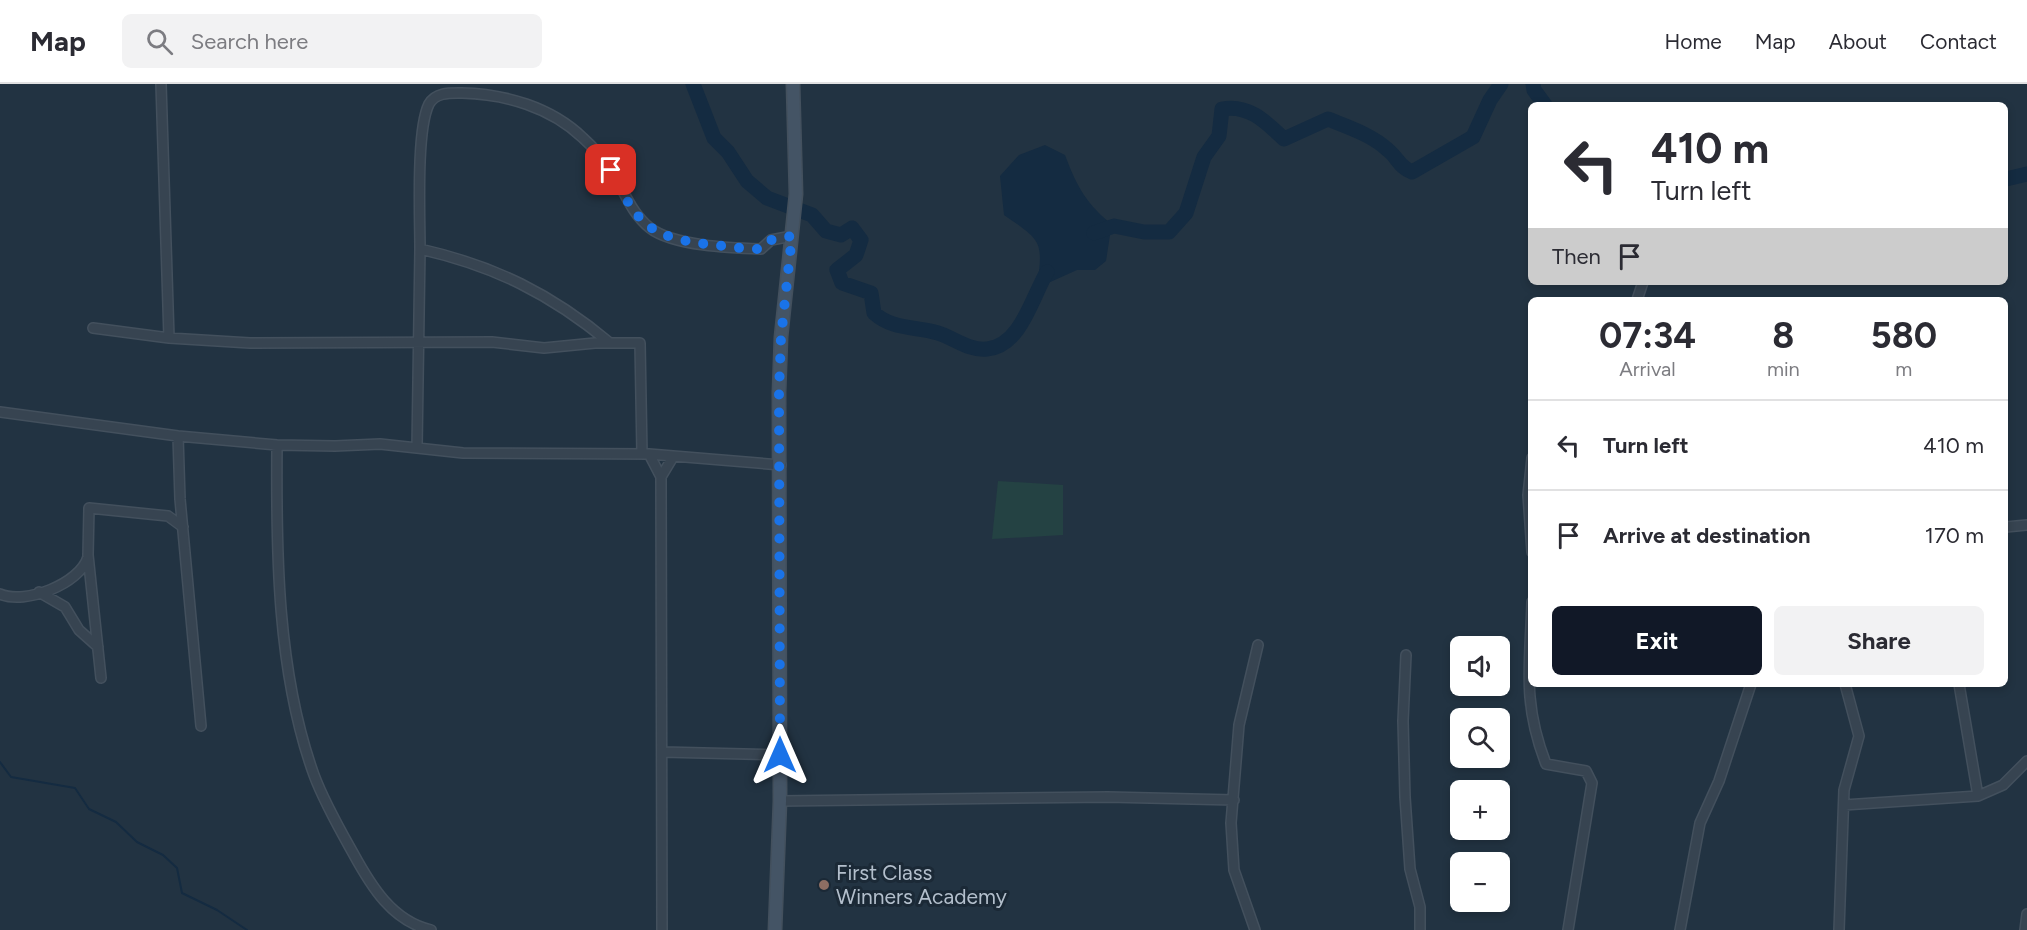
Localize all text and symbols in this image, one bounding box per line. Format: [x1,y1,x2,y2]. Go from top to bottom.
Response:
search box [122,14,542,68]
text: Map [30,24,86,58]
icon: search [143,25,176,58]
text: Search here [191,28,308,55]
text: Home [1665,29,1722,54]
text: Map [1755,29,1796,54]
text: About [1829,29,1887,54]
text: Contact [1920,29,1997,54]
text: 410 m [1651,123,1769,174]
icon: left [1552,126,1630,204]
pin [585,144,636,195]
icon: arrive [594,153,627,186]
text: Turn left [1651,174,1751,207]
icon: arrive [1613,240,1646,273]
text: Then [1552,243,1601,270]
text: 07:34 [1599,314,1696,357]
text: 8 [1772,314,1794,357]
text: 580 [1871,314,1937,357]
text: Arrival [1619,357,1676,381]
text: min [1767,357,1800,381]
text: m [1895,357,1912,381]
icon: left [1552,429,1585,462]
text: Turn left [1603,432,1689,459]
text: 410 m [1923,432,1984,459]
icon: arrive [1552,519,1585,552]
text: Arrive at destination [1603,522,1811,549]
text: 170 m [1925,522,1984,549]
button: Exit [1552,606,1762,675]
button: Share [1774,606,1984,675]
map controls [1450,636,1510,912]
button: sound [1450,636,1510,696]
button: search [1450,708,1510,768]
position arrow [748,723,812,787]
button: + [1450,780,1510,840]
button: − [1450,852,1510,912]
place label: First Class Winners Academy [836,860,1007,909]
marker: First Class Winners Academy [817,878,831,892]

